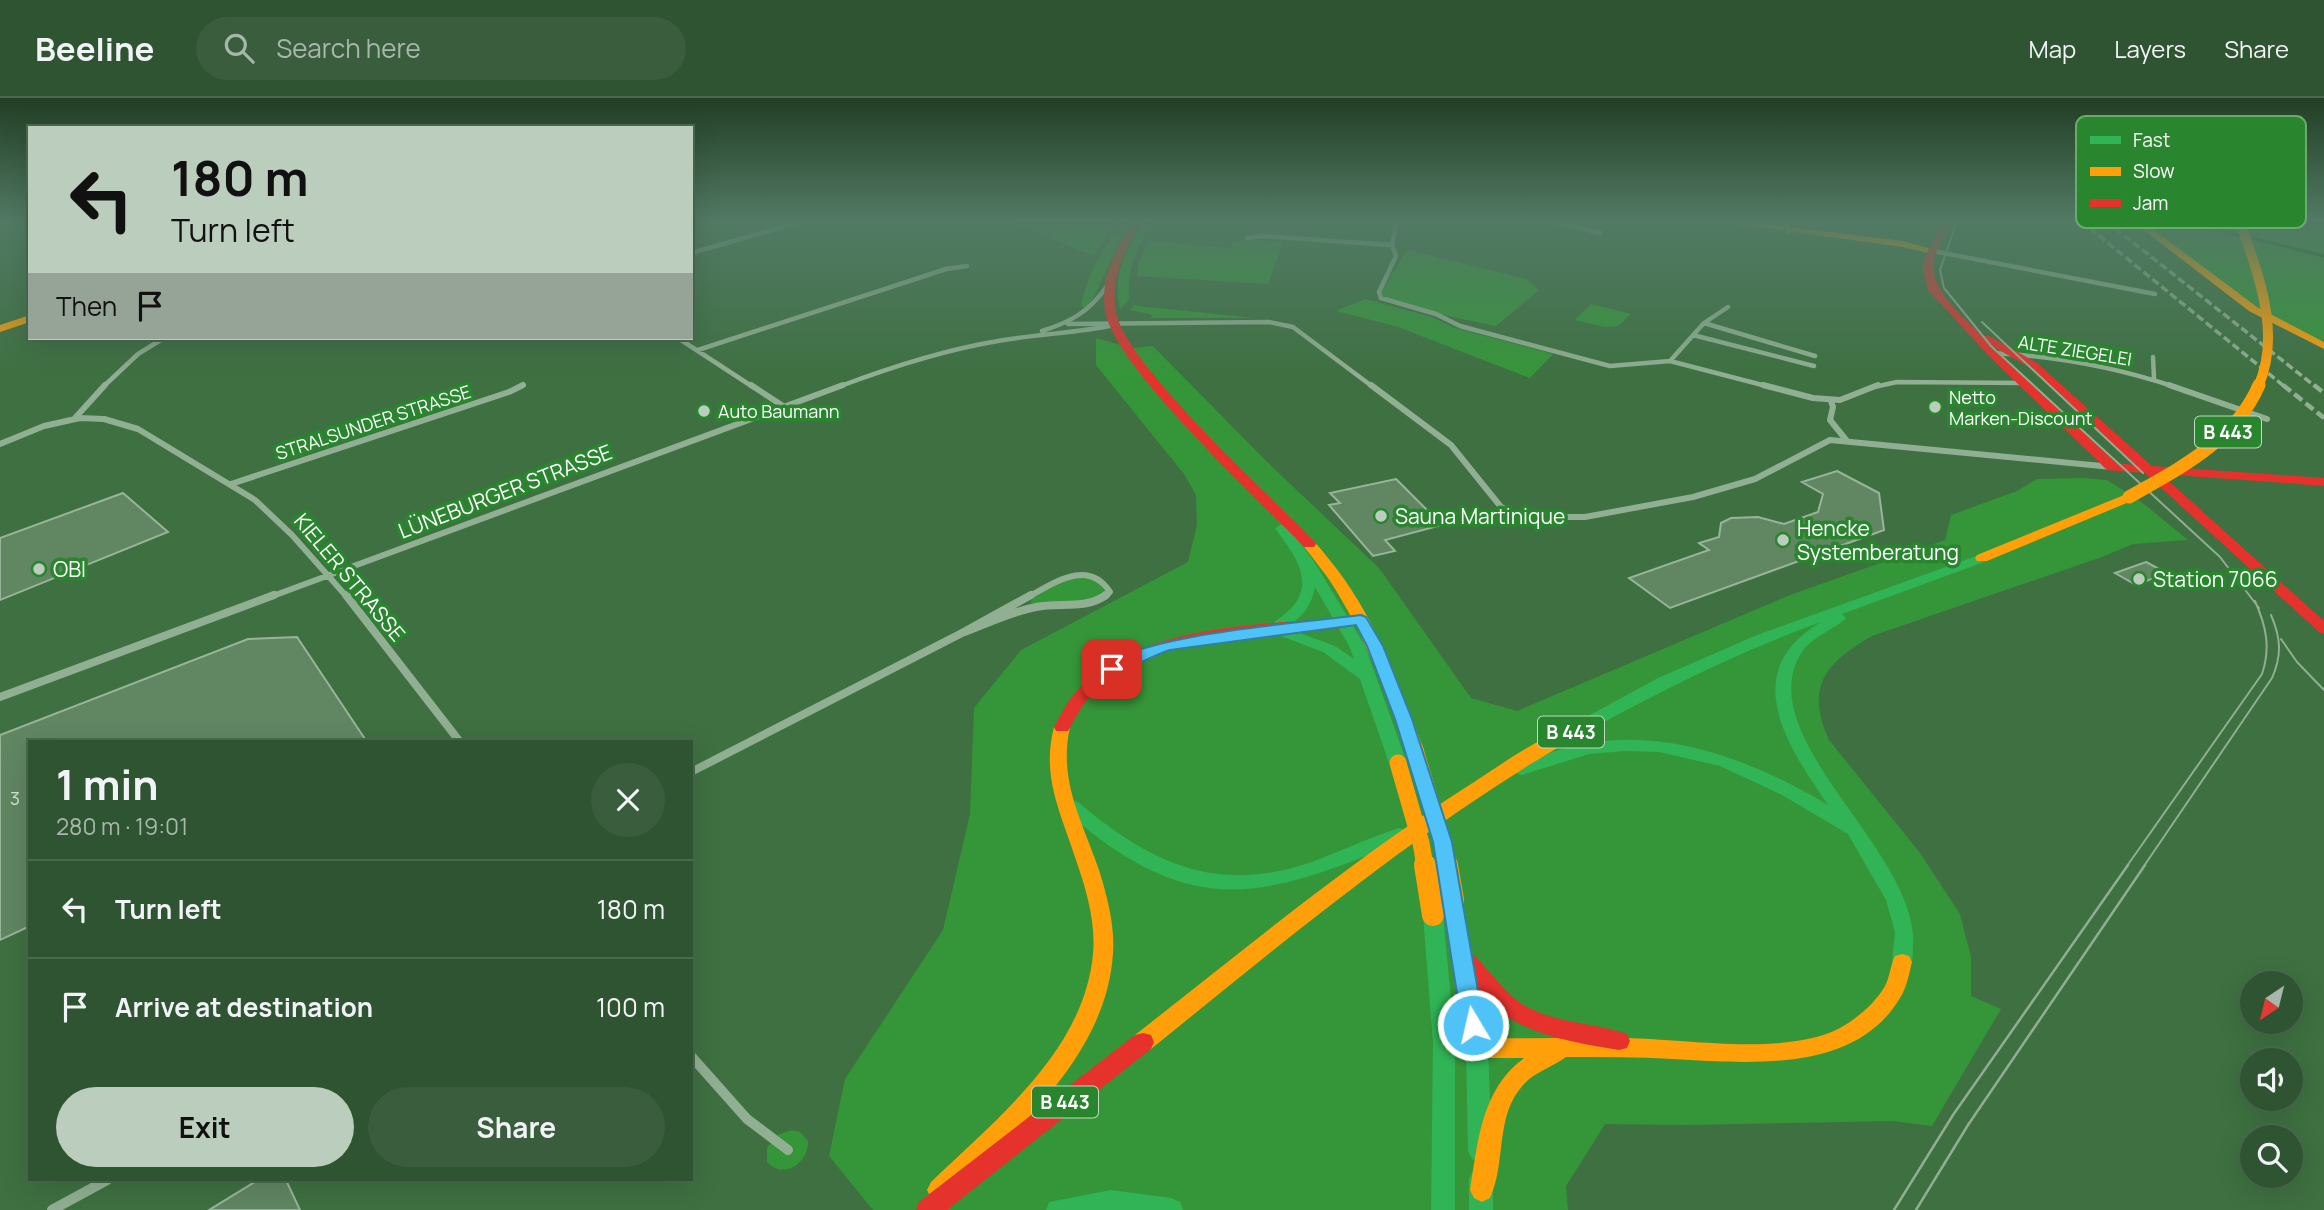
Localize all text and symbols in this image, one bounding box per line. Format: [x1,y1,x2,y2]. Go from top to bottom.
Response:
search box [196,17,686,80]
text: Beeline [35,26,154,71]
icon: search [220,29,258,67]
text: Search here [276,30,421,66]
text: Map [2029,32,2076,65]
text: Layers [2114,32,2186,65]
text: Share [2224,32,2289,65]
legend [2076,116,2306,228]
text: Fast [2133,127,2170,153]
text: 180 m [171,144,309,211]
icon: left [56,154,147,245]
text: Slow [2133,158,2175,184]
text: Jam [2133,190,2168,216]
text: Turn left [171,208,295,252]
icon: arrive [131,287,169,325]
text: Then [56,288,117,324]
street label: ALTE ZIEGELEI [2016,329,2134,371]
street label: STRALSUNDER STRASSE [272,379,474,465]
place label: Netto Marken-Discount [1949,385,2093,430]
place label: Auto Baumann [718,399,840,423]
marker: Netto Marken-Discount [1927,399,1943,415]
marker: Auto Baumann [696,403,712,419]
road number: B 443 [2195,416,2261,448]
street label: LÜNEBURGER STRASSE [394,437,616,545]
place label: Sauna Martinique [1395,502,1565,530]
street label: KIELER STRASSE [288,507,412,647]
marker: Sauna Martinique [1373,508,1389,524]
place label: Hencke Systemberatung [1797,514,1959,566]
marker: Hencke Systemberatung [1775,532,1791,548]
place label: OBI [53,555,86,583]
marker: OBI [31,561,47,577]
place label: Station 7066 [2153,565,2278,593]
marker: Station 7066 [2131,571,2147,587]
pin [1082,639,1142,699]
icon: arrive [1093,650,1131,688]
road number: B 443 [1538,716,1604,748]
text: 1 min [56,755,159,813]
button: close [591,763,665,837]
house number: 3 [10,786,20,810]
text: 280 m · 19:01 [56,810,188,842]
icon: left [56,890,94,928]
text: Turn left [115,891,222,927]
text: 180 m [597,891,665,927]
north arrow [2240,971,2303,1034]
map controls [2240,971,2303,1188]
icon: arrive [56,988,94,1026]
position arrow [1436,988,1510,1062]
text: Arrive at destination [115,989,373,1025]
text: 100 m [596,989,665,1025]
button: sound [2240,1048,2303,1111]
road number: B 443 [1032,1086,1098,1118]
button: Exit [56,1087,354,1167]
button: Share [368,1087,665,1167]
button: search [2240,1125,2303,1188]

